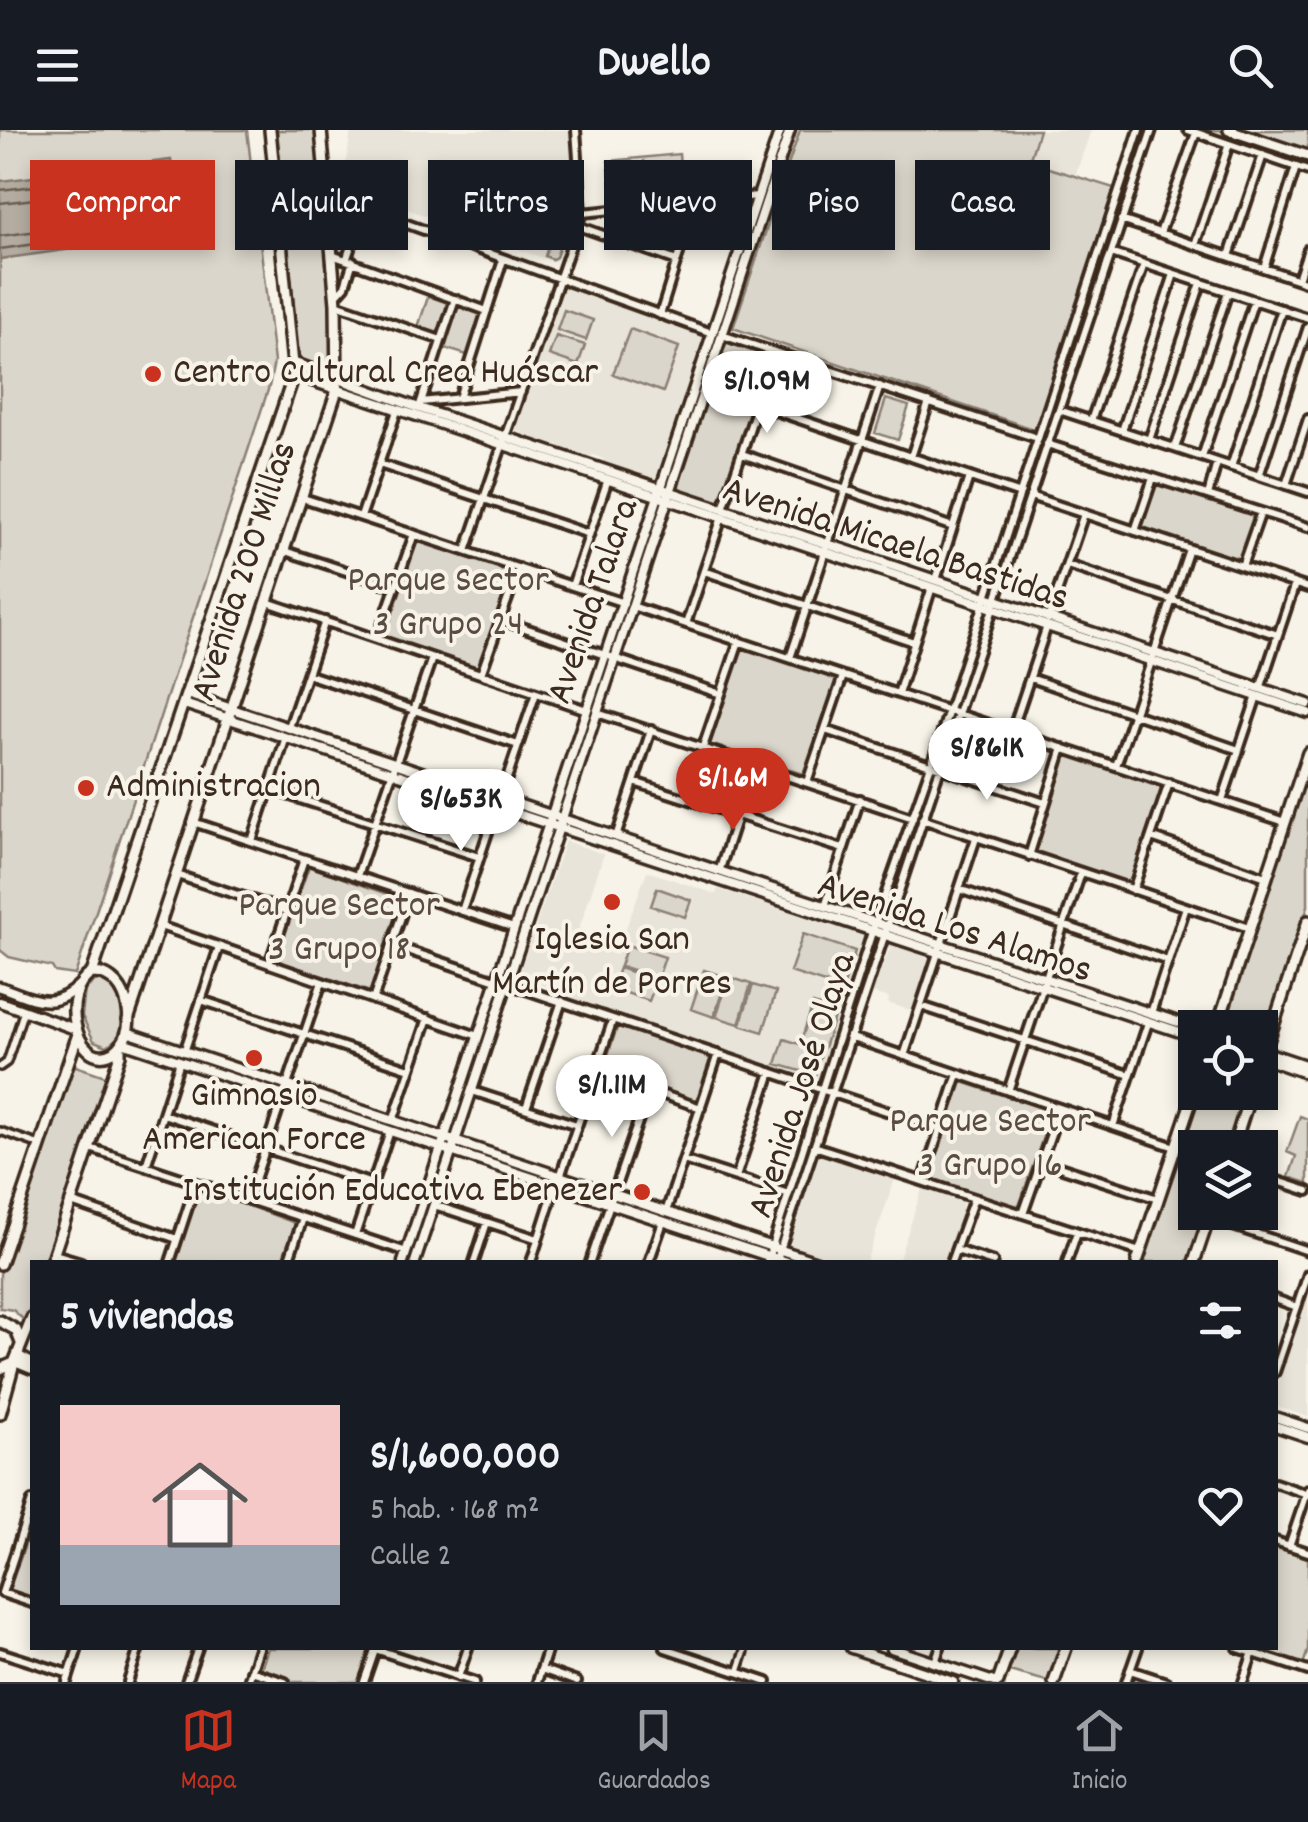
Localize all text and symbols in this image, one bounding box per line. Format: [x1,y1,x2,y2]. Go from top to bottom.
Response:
text: Dwello [597,33,711,97]
icon: menu [30,38,85,93]
icon: search [1223,38,1278,93]
chip: Comprar [30,160,215,250]
chip: Alquilar [235,160,408,250]
chip: Filtros [428,160,584,250]
chip: Nuevo [604,160,752,250]
chip: Piso [772,160,895,250]
chip: Casa [915,160,1050,250]
place label: Centro Cultural Crea Huáscar [173,347,598,402]
pin: S/1.09M [675,351,859,436]
text: S/1.09M [724,360,810,406]
marker: Centro Cultural Crea Huáscar [142,363,164,385]
street label: Avenida 200 Millas [178,435,314,709]
street label: Avenida Micaela Bastidas [715,464,1075,628]
street label: Avenida Talara [534,491,656,712]
park label: Parque Sector 3 Grupo 24 [347,555,549,654]
pin: S/861K [906,718,1068,803]
text: S/861K [950,727,1024,773]
pin: S/1.6M [652,748,814,833]
text: S/1.6M [698,757,768,803]
place label: Administracion [106,761,321,816]
pin: S/653K [380,769,542,854]
marker: Administracion [75,777,97,799]
text: S/653K [420,778,502,824]
street label: Avenida Los Alamos [810,860,1098,1000]
park label: Parque Sector 3 Grupo 18 [238,880,440,979]
marker: Iglesia San Martín de Porres [601,891,623,913]
place label: Iglesia San Martín de Porres [492,914,732,1013]
street label: Avenida José Olaya [735,945,873,1226]
map controls [1178,1010,1278,1230]
button: locate [1178,1010,1278,1110]
marker: Gimnasio American Force [243,1047,265,1069]
pin: S/1.11M [520,1055,704,1140]
text: S/1.11M [578,1064,646,1110]
place label: Gimnasio American Force [142,1070,366,1169]
park label: Parque Sector 3 Grupo 16 [889,1096,1091,1195]
button: layers [1178,1130,1278,1230]
place label: Institución Educativa Ebenezer [182,1165,622,1220]
marker: Institución Educativa Ebenezer [631,1181,653,1203]
text: 5 viviendas [60,1290,234,1350]
icon: filters [1193,1293,1248,1348]
text: S/1,600,000 [370,1429,561,1489]
icon: home [140,1445,260,1565]
icon: heart [1193,1478,1248,1533]
text: 5 hab. · 168 m² [370,1489,539,1535]
text: Calle 2 [370,1535,451,1581]
tab: Mapa [181,1703,236,1803]
tab: Guardados [597,1703,711,1803]
tab: Inicio [1072,1703,1127,1803]

